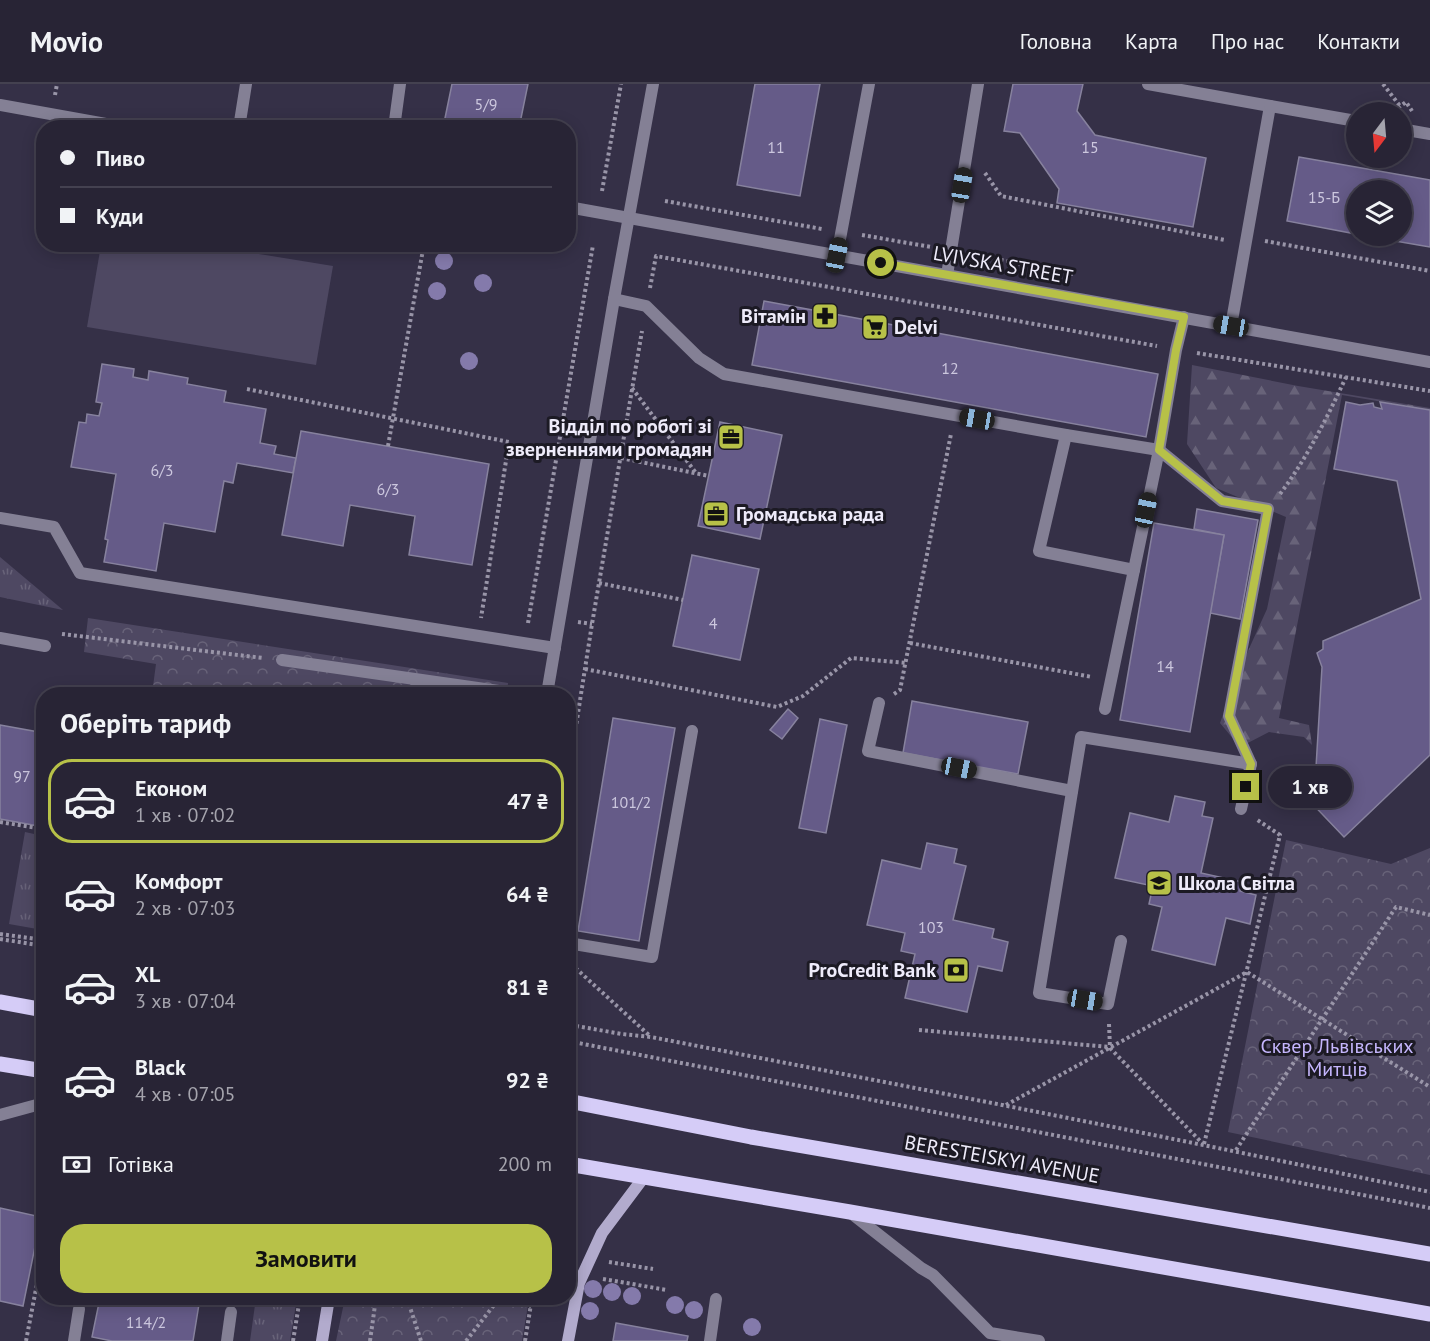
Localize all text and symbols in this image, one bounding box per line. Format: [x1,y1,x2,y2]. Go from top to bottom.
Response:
text: Movio [30,23,103,60]
text: Головна [1020,28,1092,55]
text: Карта [1125,28,1178,55]
text: Про нас [1211,28,1284,55]
text: Контакти [1317,28,1400,55]
house number: 5/9 [474,94,498,114]
north arrow [1346,102,1412,168]
map controls [1346,102,1412,246]
house number: 11 [767,137,785,157]
house number: 15 [1081,137,1099,157]
text: Пиво [96,144,145,172]
car [950,166,974,204]
button: layers [1346,180,1412,246]
house number: 15-Б [1308,187,1340,207]
text: Куди [96,202,144,230]
car [825,236,849,274]
street label: LVIVSKA STREET [931,240,1075,290]
route start [867,249,894,276]
pharmacy icon: Вітамін [810,301,840,331]
place label: Вітамін [741,303,806,329]
supermarket icon: Delvi [860,312,890,342]
place label: Delvi [894,314,938,340]
car [1212,314,1250,338]
house number: 12 [941,358,959,378]
car [958,407,996,431]
place label: Відділ по роботі зі зверненнями громадян [506,413,712,462]
office icon: Відділ по роботі зі зверненнями громадян [716,422,746,452]
house number: 6/3 [150,460,174,480]
house number: 6/3 [376,479,400,499]
car [1133,491,1159,529]
office icon: Громадська рада [701,499,731,529]
place label: Громадська рада [736,501,884,527]
house number: 4 [709,613,718,633]
house number: 14 [1156,656,1174,676]
text: Оберіть тариф [60,706,231,740]
car [940,756,978,780]
house number: 97 [13,766,31,786]
callout: 1 хв [1267,766,1351,808]
route end [1232,773,1259,800]
icon: car [63,774,117,828]
text: Економ [135,774,207,802]
text: 1 хв [1292,774,1329,800]
text: 47 ₴ [507,787,549,815]
house number: 101/2 [611,792,651,812]
text: 1 хв · 07:02 [135,802,236,828]
icon: car [63,867,117,921]
text: Комфорт [135,867,223,895]
school or university icon: Школа Світла [1144,868,1174,898]
place label: Школа Світла [1178,870,1295,896]
text: 64 ₴ [506,880,549,908]
text: 2 хв · 07:03 [135,895,236,921]
house number: 103 [918,917,944,937]
bank icon: ProCredit Bank [941,955,971,985]
place label: ProCredit Bank [809,957,936,983]
icon: car [63,960,117,1014]
text: XL [135,960,160,988]
text: 81 ₴ [506,973,549,1001]
text: 3 хв · 07:04 [135,988,236,1014]
car [1066,988,1104,1012]
park label: Сквер Львівських Митців [1260,1033,1414,1082]
icon: car [63,1053,117,1107]
text: Black [135,1053,186,1081]
text: 92 ₴ [506,1066,549,1094]
text: 4 хв · 07:05 [135,1081,236,1107]
street label: BERESTEISKYI AVENUE [903,1129,1101,1189]
icon: cash [60,1148,93,1181]
text: Готівка [108,1150,174,1178]
text: 200 m [498,1151,552,1177]
button: Замовити [60,1224,552,1293]
house number: 114/2 [126,1312,166,1332]

